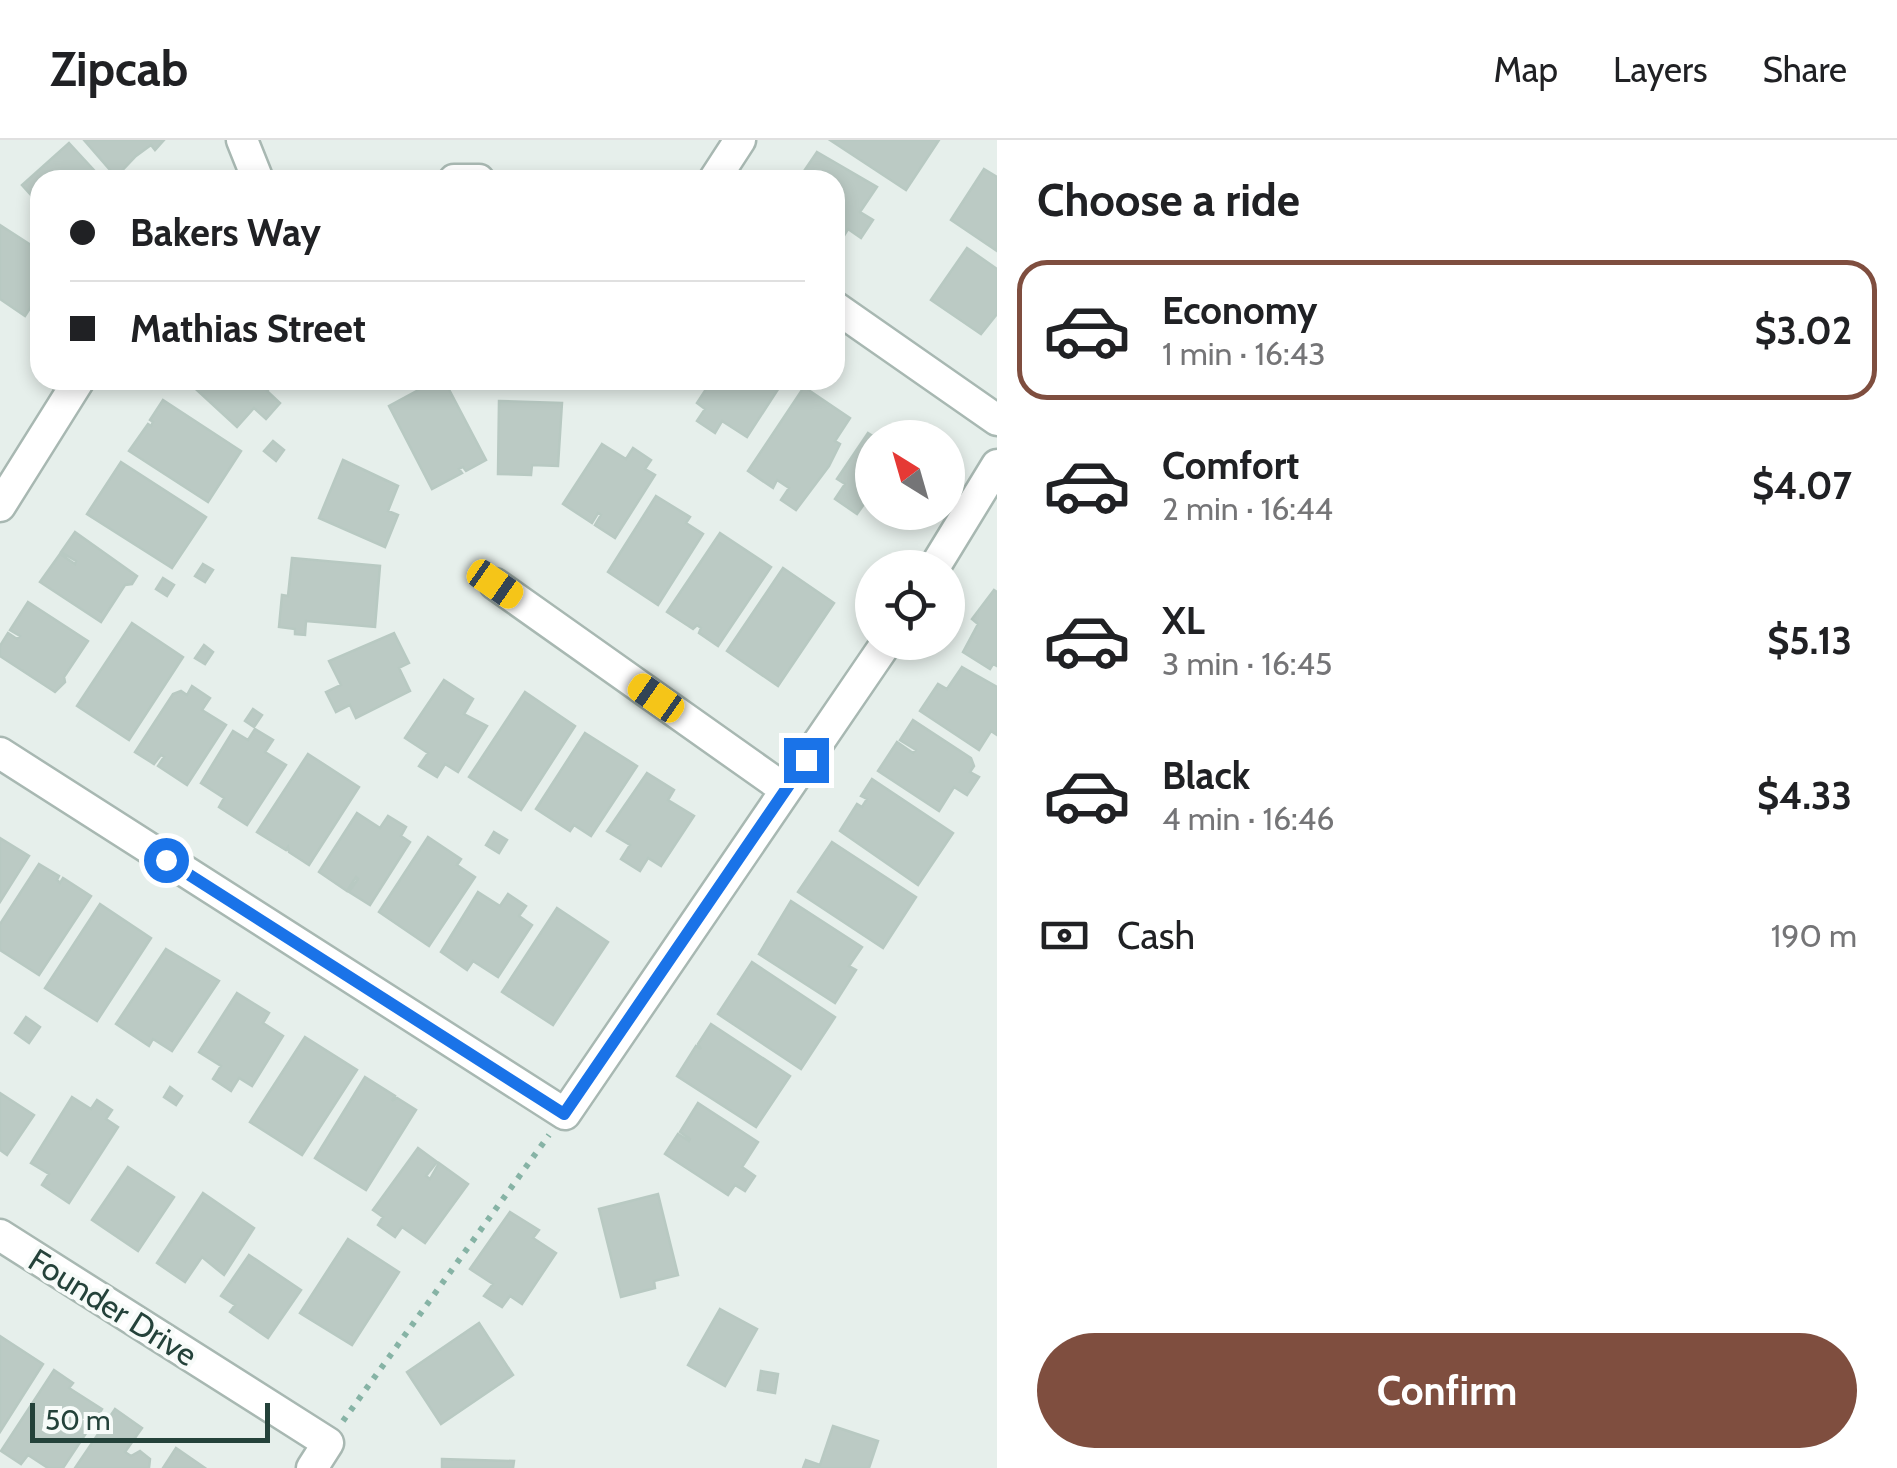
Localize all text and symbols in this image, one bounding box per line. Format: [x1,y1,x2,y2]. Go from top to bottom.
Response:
text: Zipcab [50,40,188,98]
text: Map [1494,48,1558,91]
text: Layers [1613,48,1707,91]
text: Share [1762,48,1847,91]
text: Choose a ride [1037,173,1300,227]
text: Bakers Way [130,209,321,256]
icon: car [1042,285,1132,375]
text: Economy [1162,287,1317,334]
text: Mathias Street [130,305,366,352]
text: $3.02 [1754,307,1852,354]
text: 1 min · 16:43 [1162,334,1325,373]
north arrow [855,420,965,530]
map controls [855,420,965,660]
icon: car [1042,440,1132,530]
text: Comfort [1162,442,1299,489]
text: $4.07 [1752,462,1852,509]
text: 2 min · 16:44 [1162,489,1333,528]
button: locate [855,550,965,660]
car [462,555,528,613]
icon: car [1042,595,1132,685]
text: XL [1162,597,1205,644]
text: $5.13 [1767,617,1852,664]
text: 3 min · 16:45 [1162,644,1332,683]
car [623,669,689,727]
route end [784,738,829,783]
icon: car [1042,750,1132,840]
text: Black [1162,752,1250,799]
text: $4.33 [1757,772,1852,819]
text: 4 min · 16:46 [1162,799,1334,838]
route start [144,838,189,883]
icon: cash [1037,908,1092,963]
text: Cash [1117,912,1195,959]
text: 190 m [1771,916,1857,955]
street label: Founder Drive [22,1240,204,1374]
button: Confirm [1037,1333,1857,1448]
scale bar [30,1398,270,1442]
text: 50 m [45,1403,111,1437]

